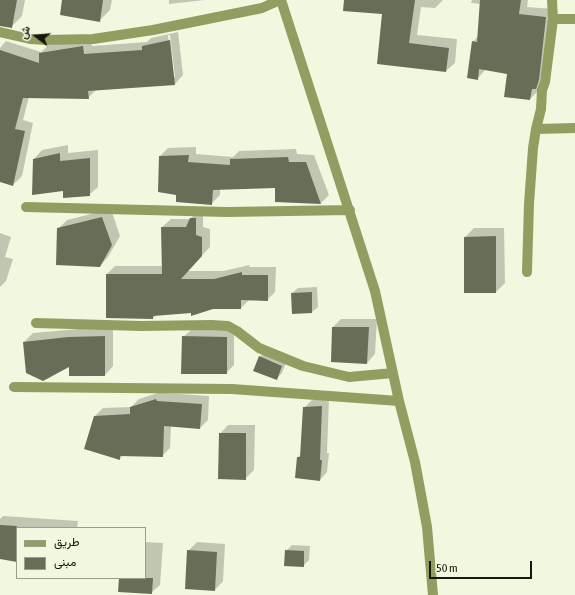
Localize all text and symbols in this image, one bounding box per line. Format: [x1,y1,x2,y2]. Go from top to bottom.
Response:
north arrow [16,16,56,56]
text: ش [17,25,32,41]
legend [16,527,146,579]
text: طريق [54,535,79,549]
scale bar [431,553,534,579]
text: مبنى [54,555,76,569]
text: 50 m [436,561,458,575]

